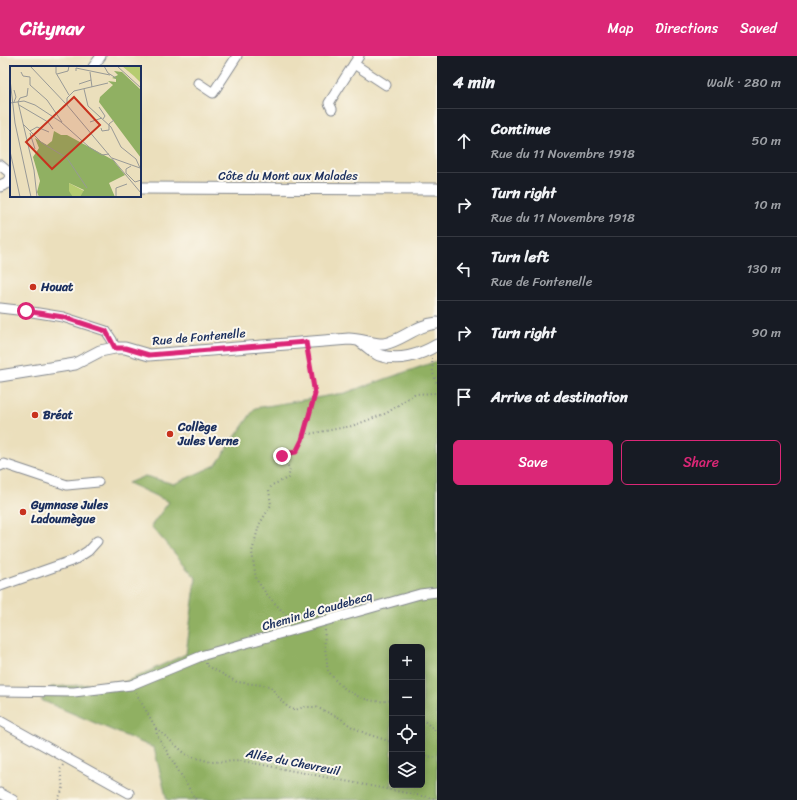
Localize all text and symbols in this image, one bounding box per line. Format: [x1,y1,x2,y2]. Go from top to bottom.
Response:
text: Citynav [20,12,84,45]
text: Map [607,16,633,41]
text: Directions [655,16,718,41]
text: Saved [740,16,777,41]
inset map [10,66,141,197]
text: 4 min [453,67,495,97]
text: Walk · 280 m [707,71,781,94]
text: Continue [491,116,551,142]
text: 50 m [751,129,781,152]
icon: ahead [453,130,475,152]
text: Rue du 11 Novembre 1918 [491,142,635,165]
street label: Côte du Mont aux Malades [218,165,358,187]
text: Turn right [491,180,556,206]
text: 10 m [754,193,781,216]
icon: right [453,194,475,216]
text: Rue du 11 Novembre 1918 [491,206,635,229]
text: Turn left [491,244,549,270]
text: 130 m [747,257,781,280]
icon: left [453,258,475,280]
text: Rue de Fontenelle [491,270,592,293]
place label: Houat [40,276,74,298]
marker: Houat [28,282,38,292]
route start [17,302,35,320]
text: Turn right [491,320,556,346]
text: 90 m [751,321,781,344]
street label: Rue de Fontenelle [151,322,247,352]
icon: right [453,322,475,344]
text: Arrive at destination [491,384,628,410]
icon: arrive [453,386,475,408]
place label: Bréat [43,404,74,426]
marker: Bréat [30,410,40,420]
place label: Collège Jules Verne [177,416,240,452]
marker: Collège Jules Verne [165,429,175,439]
button: Save [453,440,613,485]
button: Share [621,440,781,485]
route end [273,447,291,465]
place label: Gymnase Jules Ladoumègue [30,494,109,530]
marker: Gymnase Jules Ladoumègue [18,507,28,517]
street label: Chemin de Caudebecq [259,585,375,637]
map controls [389,644,425,788]
button: + [389,644,425,680]
button: − [389,680,425,716]
button: locate [389,716,425,752]
street label: Allée du Chevreuil [243,742,343,782]
button: layers [389,752,425,788]

